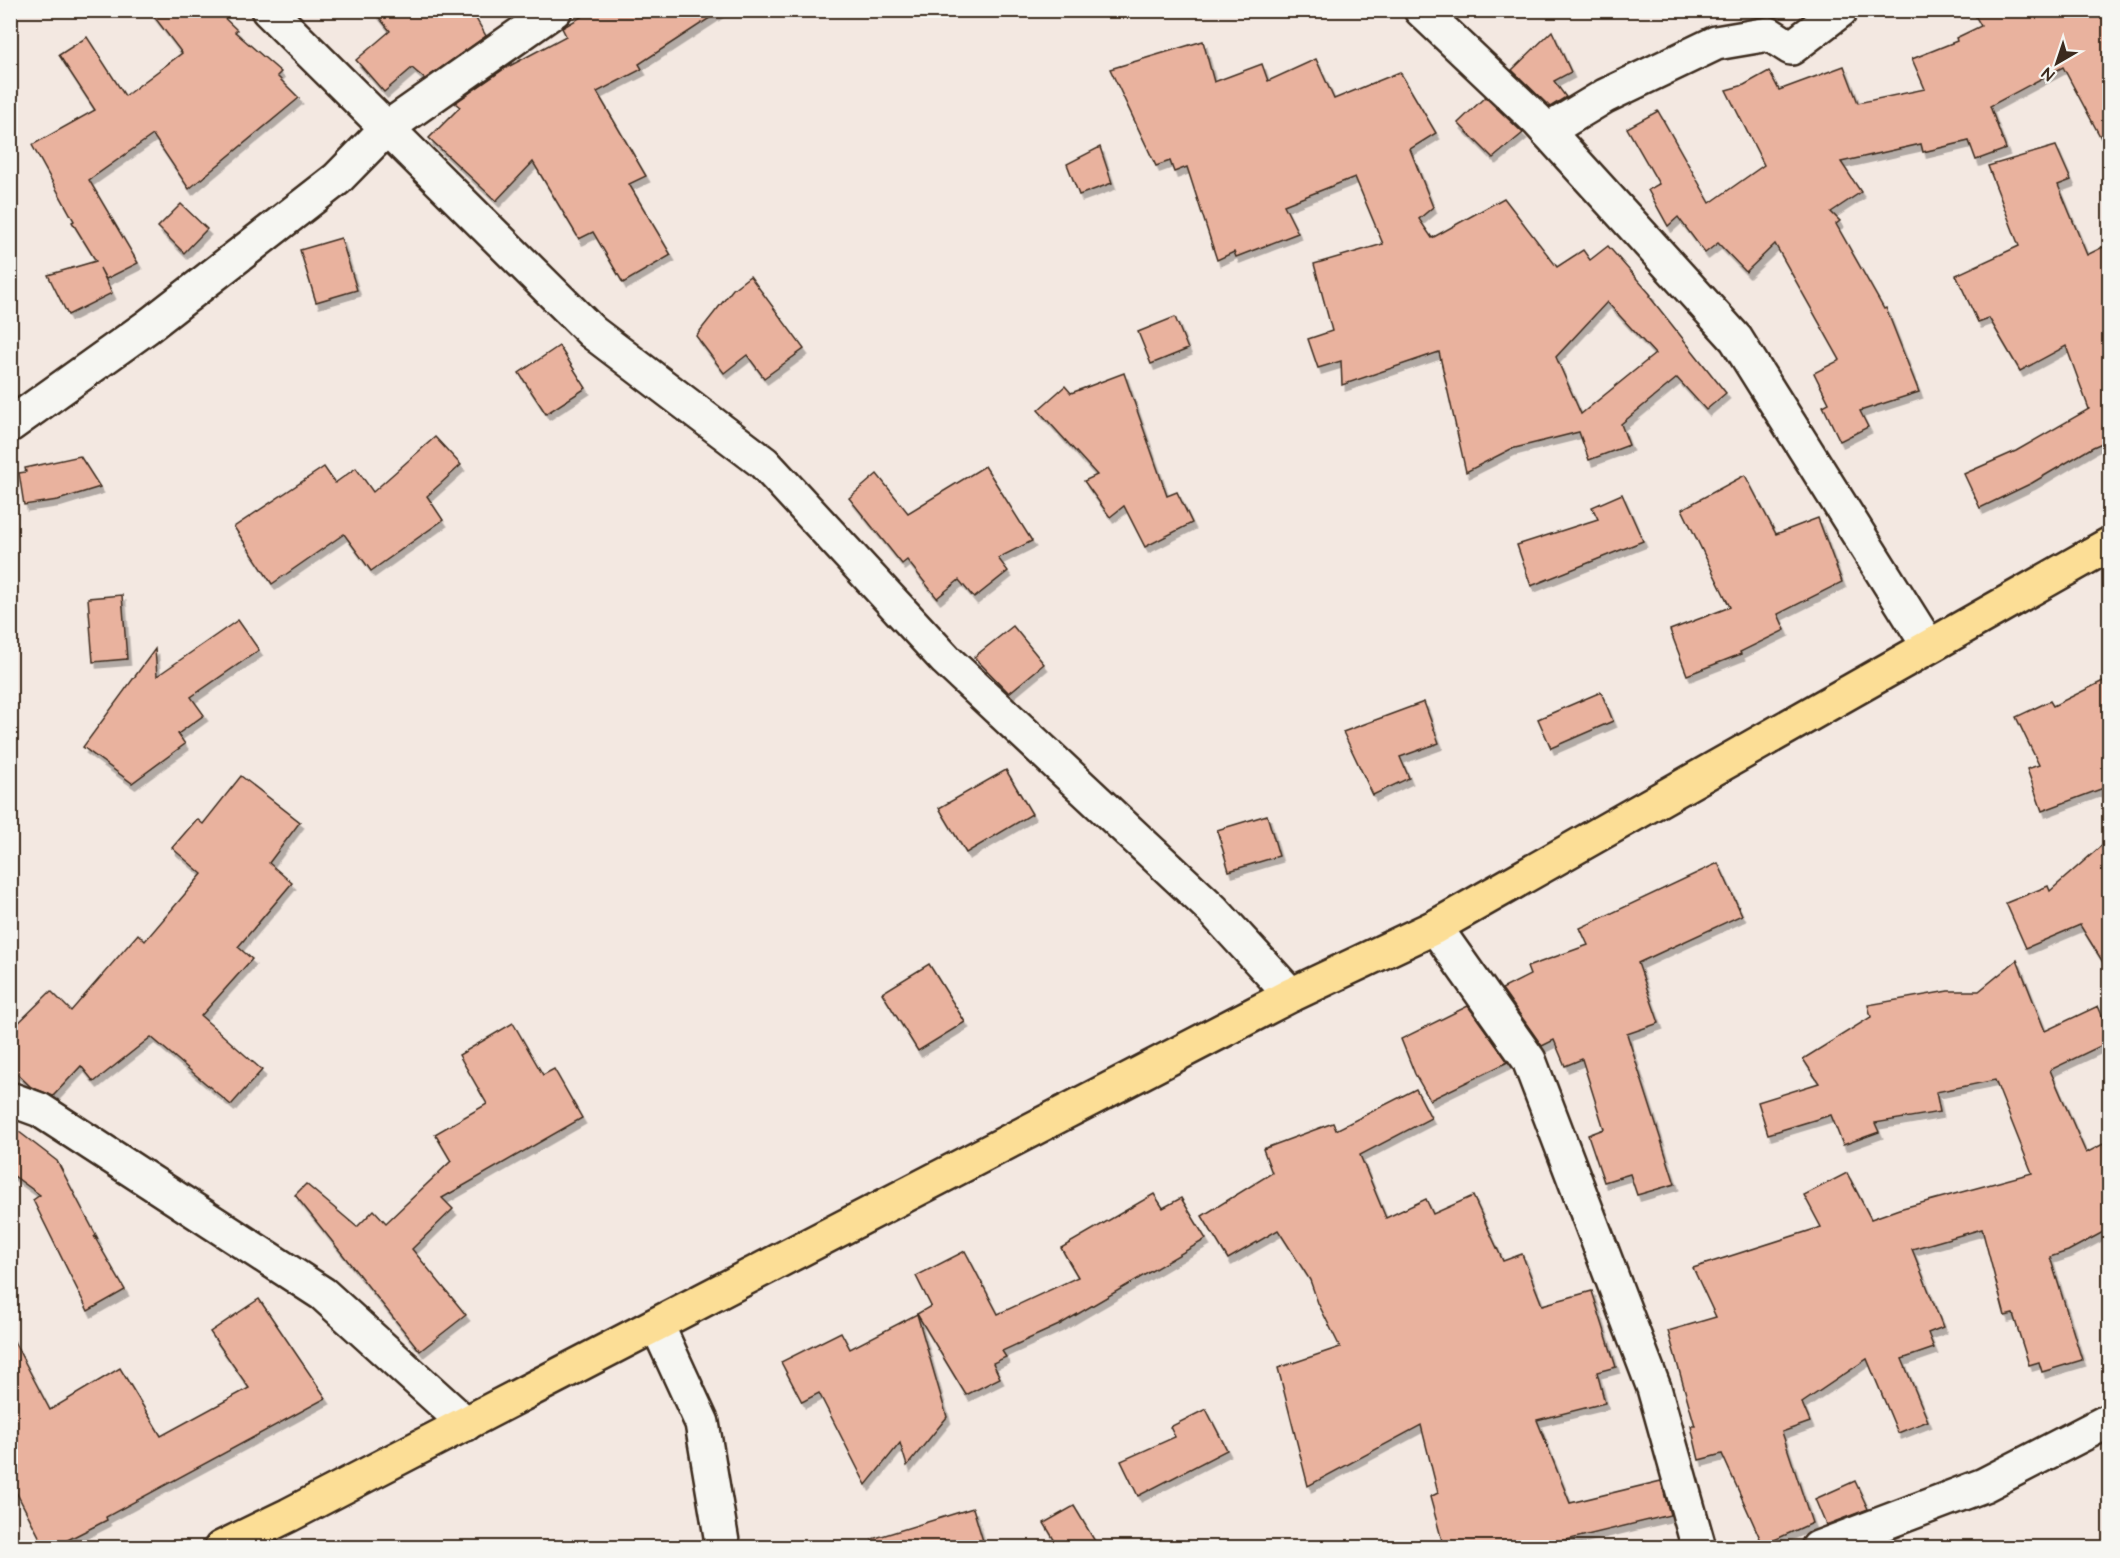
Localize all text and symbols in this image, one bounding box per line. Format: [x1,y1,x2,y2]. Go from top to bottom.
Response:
north arrow [2027,33,2087,93]
text: N [2037,62,2059,86]

